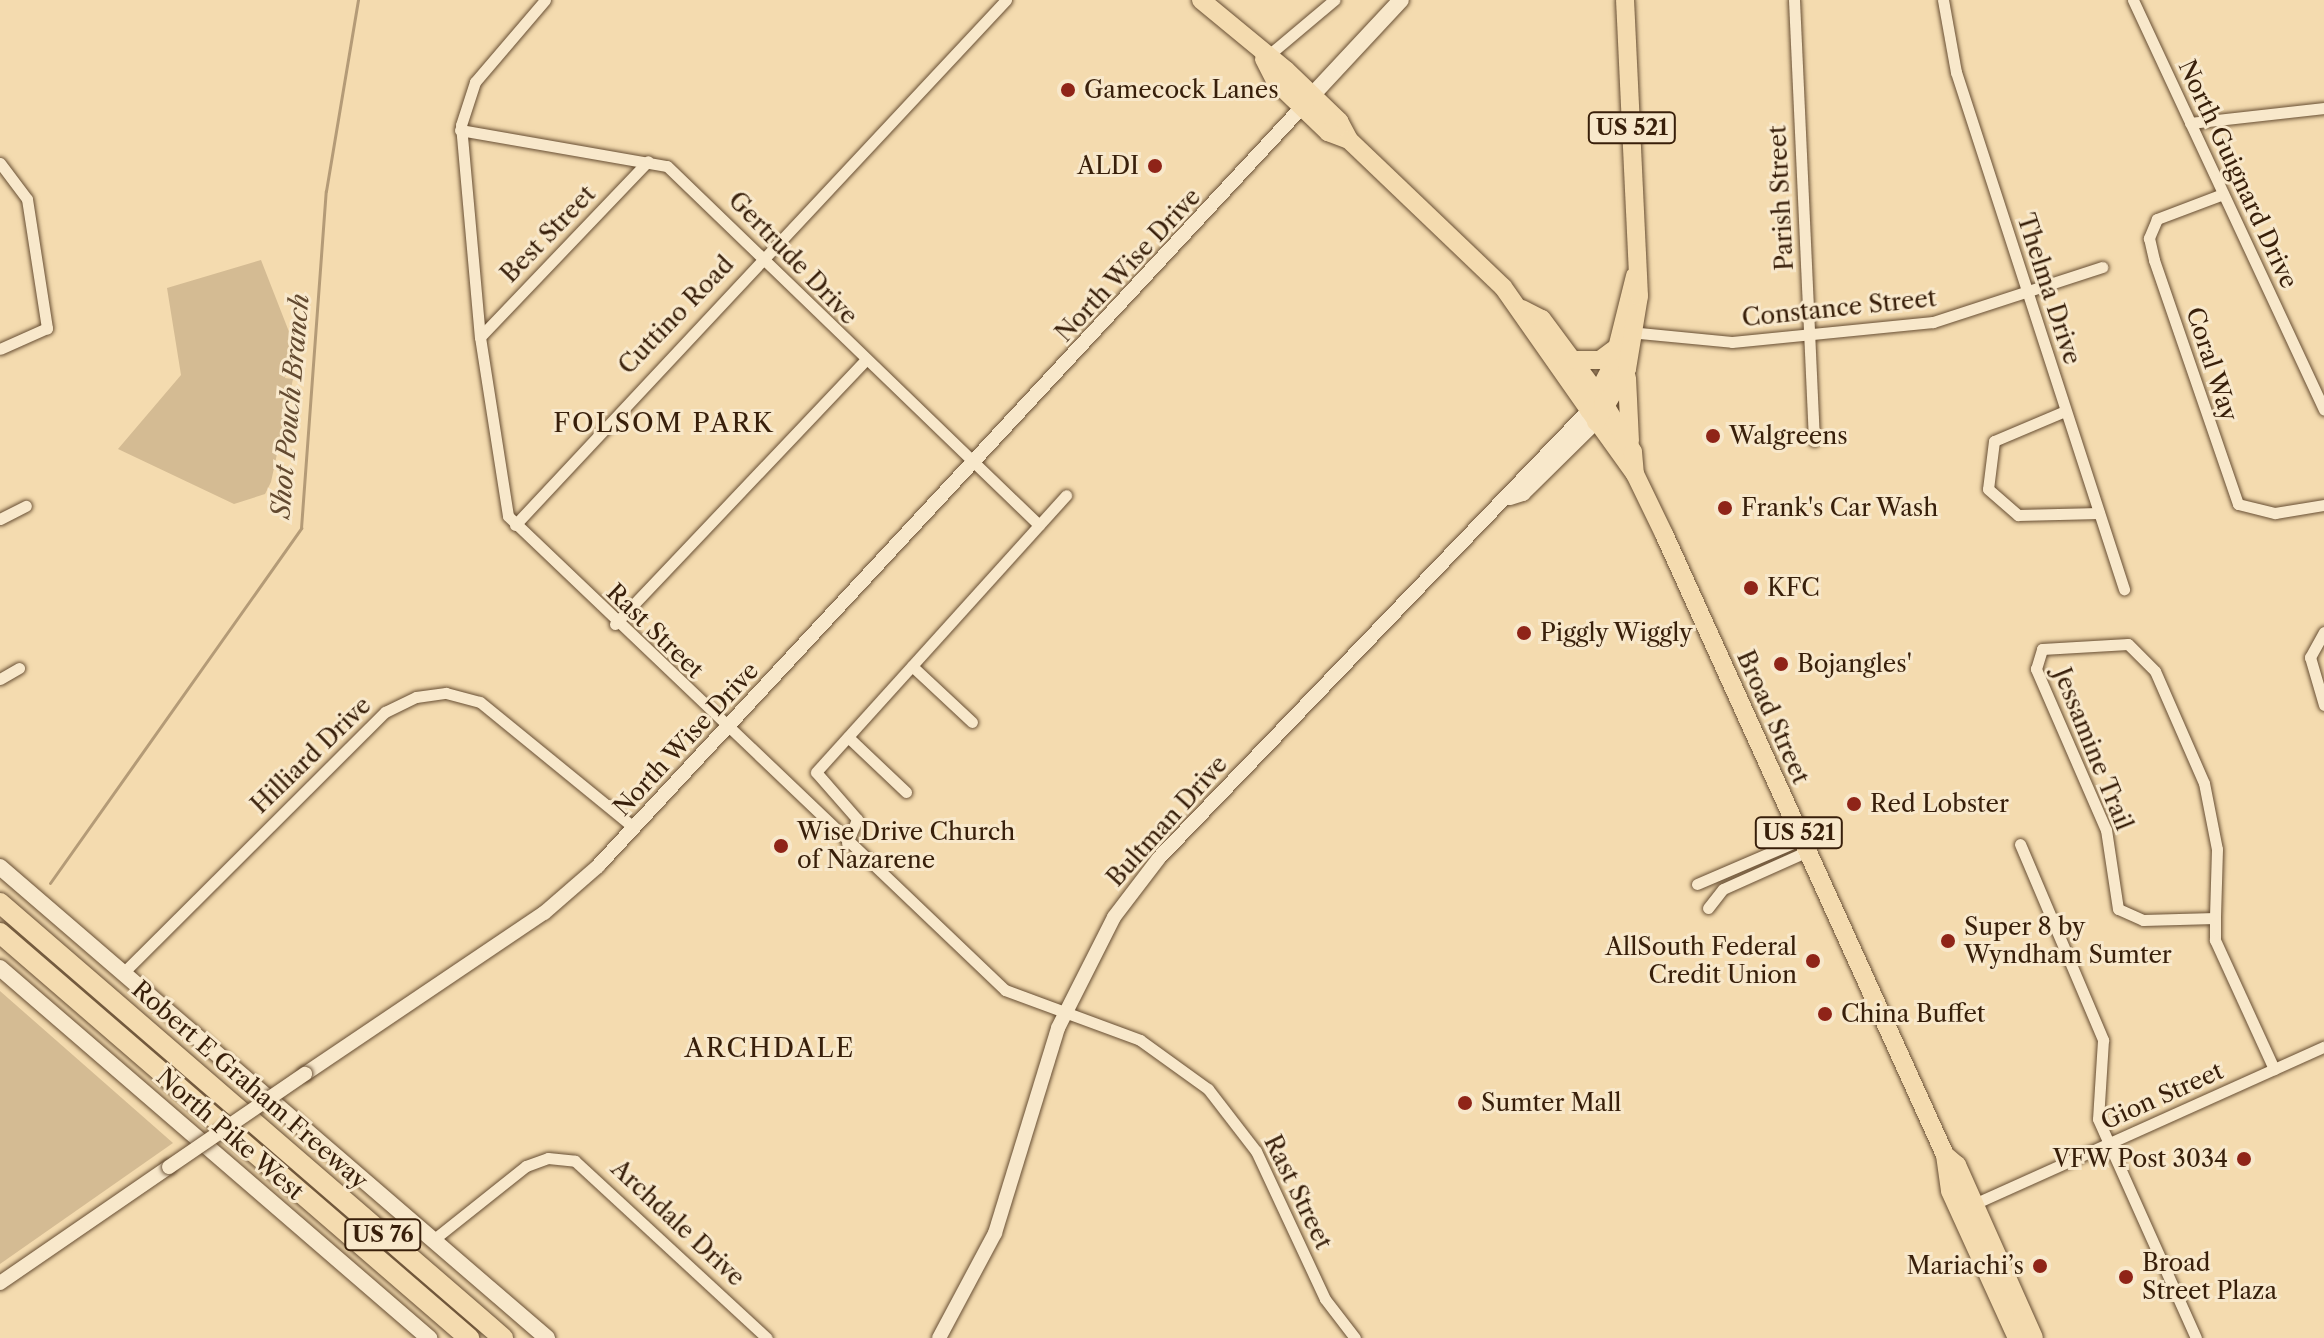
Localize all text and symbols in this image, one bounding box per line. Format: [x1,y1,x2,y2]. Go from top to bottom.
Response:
street label: North Guignard Drive [2172,55,2304,293]
place label: Gamecock Lanes [1084,76,1279,104]
marker: Gamecock Lanes [1059,81,1077,99]
road number: US 521 [1586,110,1678,146]
street label: Parish Street [1763,125,1799,271]
place label: ALDI [1077,152,1139,180]
marker: ALDI [1146,157,1164,175]
street label: Best Street [495,180,601,288]
street label: North Wise Drive [1049,182,1207,348]
street label: Gertrude Drive [723,186,863,330]
street label: Thelma Drive [2011,210,2087,368]
street label: Cuttino Road [612,250,740,380]
street label: Constance Street [1740,283,1938,333]
water label: Shot Pouch Branch [266,292,316,520]
street label: Coral Way [2180,303,2244,425]
district label: FOLSOM PARK [553,408,775,440]
place label: Walgreens [1729,422,1848,450]
marker: Walgreens [1704,427,1722,445]
place label: Frank's Car Wash [1741,494,1940,522]
marker: Frank's Car Wash [1716,499,1734,517]
place label: KFC [1767,574,1820,602]
street label: Rast Street [601,578,709,684]
marker: KFC [1742,579,1760,597]
place label: Piggly Wiggly [1540,619,1694,647]
marker: Piggly Wiggly [1515,624,1533,642]
street label: Broad Street [1731,646,1815,788]
place label: Bojangles' [1797,650,1912,678]
marker: Bojangles' [1772,655,1790,673]
street label: North Wise Drive [607,656,765,822]
street label: Jessamine Trail [2047,663,2139,835]
street label: Hilliard Drive [245,691,377,819]
street label: Bultman Drive [1101,750,1233,892]
place label: Red Lobster [1870,790,2009,818]
marker: Red Lobster [1845,795,1863,813]
road number: US 521 [1753,815,1845,851]
place label: Wise Drive Church of Nazarene [797,818,1015,874]
marker: Wise Drive Church of Nazarene [772,837,790,855]
place label: Super 8 by Wyndham Sumter [1964,913,2172,969]
marker: Super 8 by Wyndham Sumter [1939,932,1957,950]
place label: AllSouth Federal Credit Union [1605,933,1797,989]
marker: AllSouth Federal Credit Union [1804,952,1822,970]
street label: Robert E Graham Freeway [126,975,374,1195]
place label: China Buffet [1841,1000,1986,1028]
marker: China Buffet [1816,1005,1834,1023]
district label: ARCHDALE [685,1033,855,1065]
street label: Gion Street [2096,1056,2228,1136]
street label: North Pike West [150,1062,310,1206]
place label: Sumter Mall [1481,1089,1622,1117]
marker: Sumter Mall [1456,1094,1474,1112]
street label: Rast Street [1258,1130,1338,1254]
place label: VFW Post 3034 [2052,1145,2228,1173]
marker: VFW Post 3034 [2235,1150,2253,1168]
street label: Archdale Drive [605,1154,751,1292]
road number: US 76 [343,1217,423,1253]
place label: Broad Street Plaza [2142,1249,2277,1305]
place label: Mariachi’s [1906,1252,2024,1280]
marker: Mariachi’s [2031,1257,2049,1275]
marker: Broad Street Plaza [2117,1268,2135,1286]

